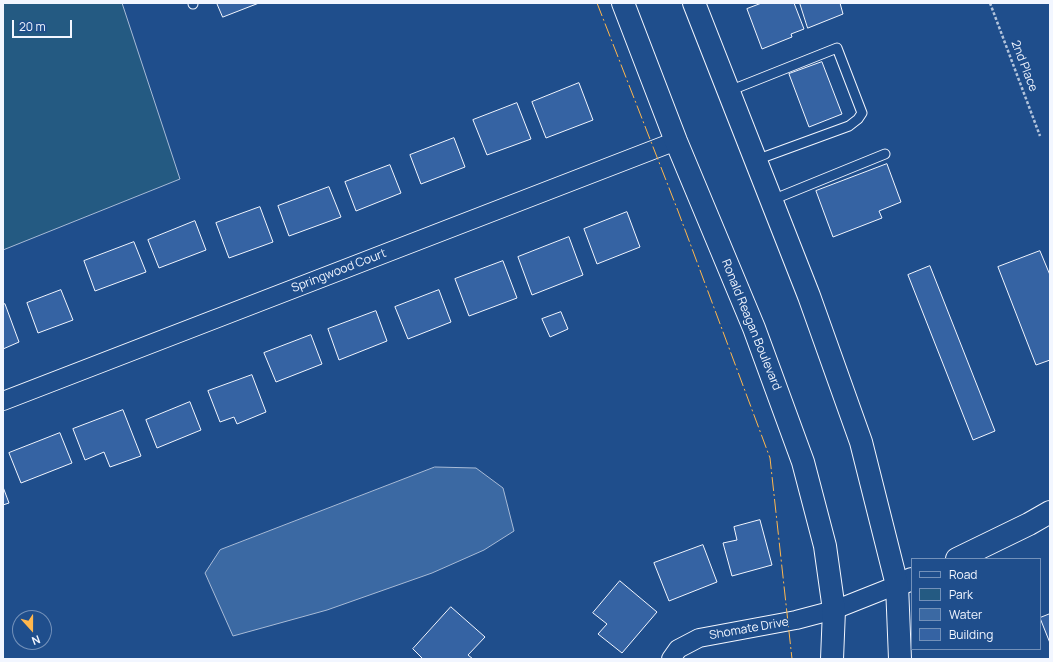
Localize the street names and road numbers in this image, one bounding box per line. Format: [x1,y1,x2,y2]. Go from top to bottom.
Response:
street label: 2nd Place [1008,38,1040,94]
street label: Springwood Court [290,246,388,296]
street label: Ronald Reagan Boulevard [718,257,784,393]
street label: Shomate Drive [708,615,790,643]

